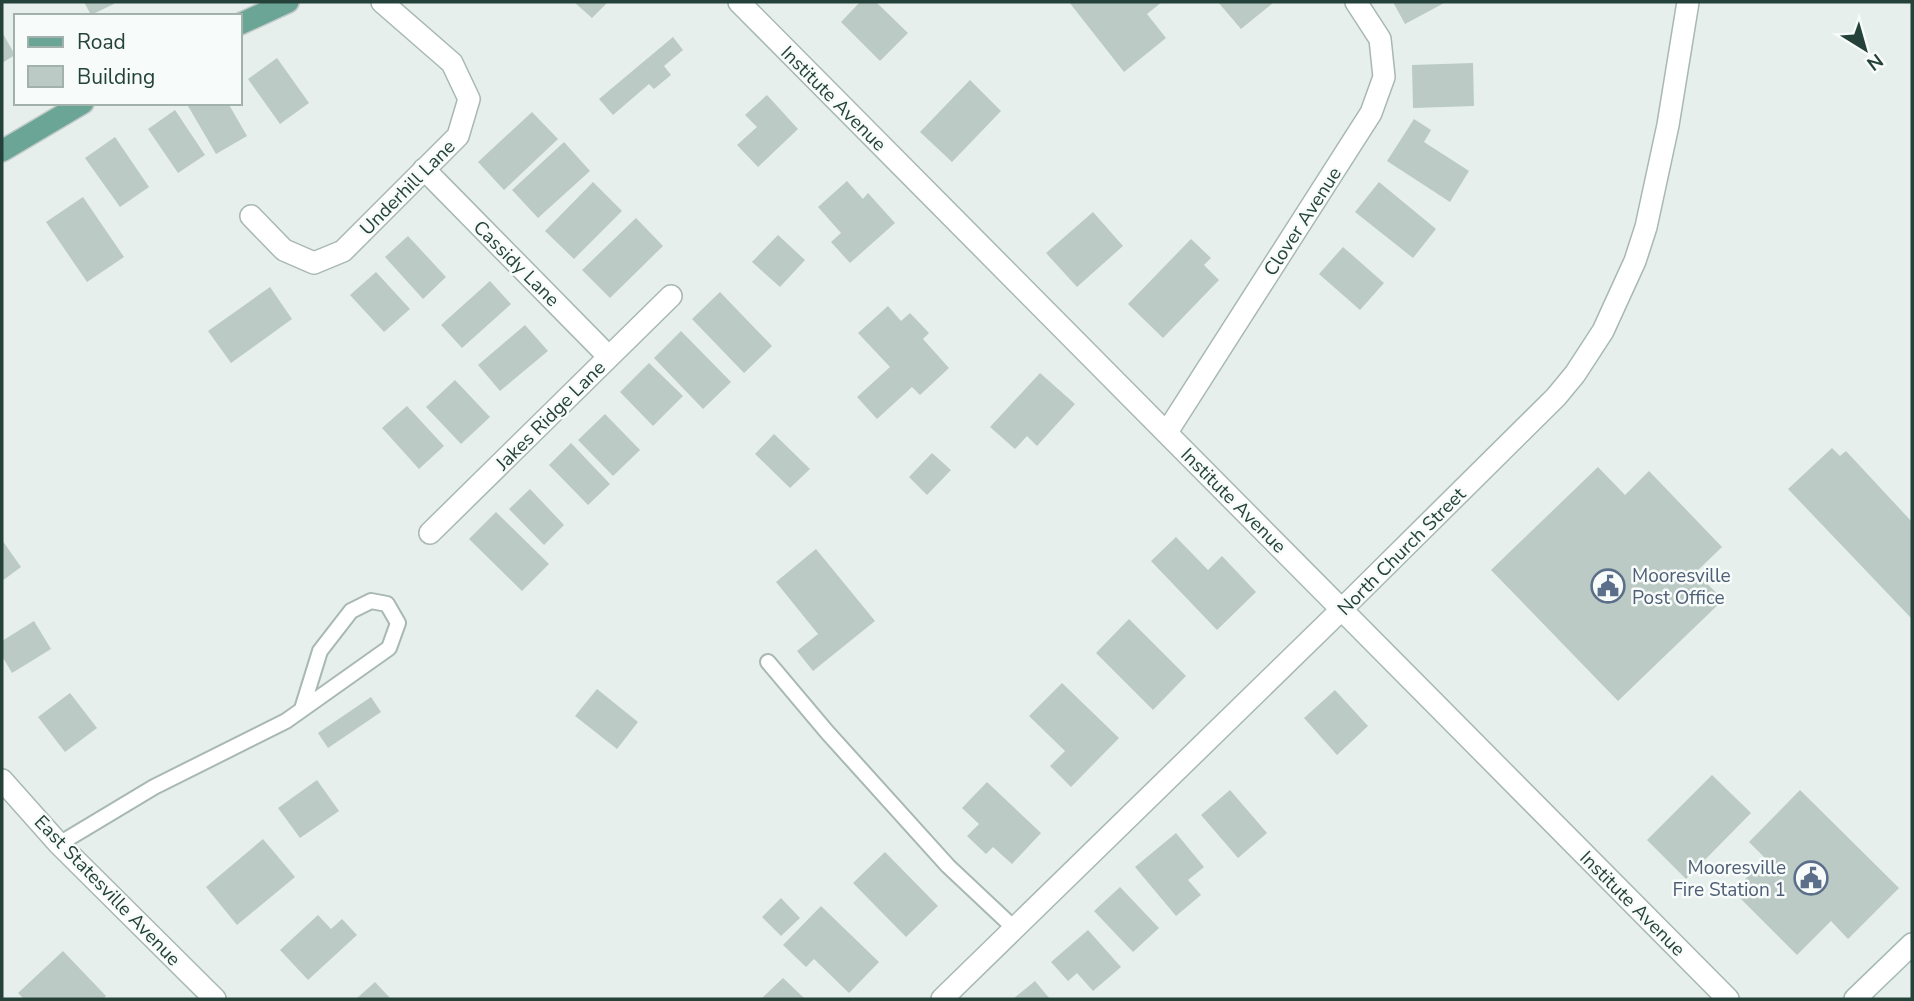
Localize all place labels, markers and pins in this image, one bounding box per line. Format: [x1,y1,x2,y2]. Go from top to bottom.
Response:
place label: Mooresville Post Office [1632,563,1731,611]
public building icon: Mooresville Post Office [1589,567,1627,605]
place label: Mooresville Fire Station 1 [1672,855,1786,903]
public building icon: Mooresville Fire Station 1 [1792,859,1830,897]

